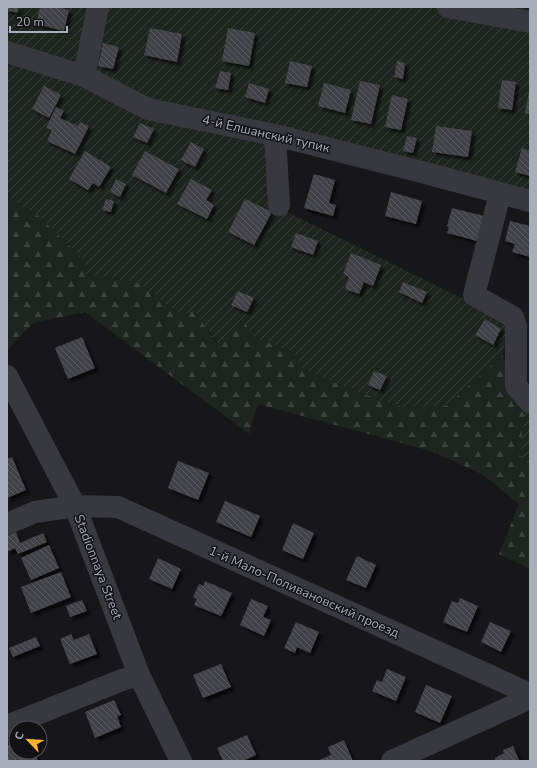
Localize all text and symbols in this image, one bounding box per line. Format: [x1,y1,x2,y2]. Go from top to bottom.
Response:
scale bar [10,8,67,34]
text: 20 m [16,14,44,30]
street label: 4-й Елшанский тупик [200,111,332,157]
street label: Stadionnaya Street [70,512,126,622]
street label: 1-й Мало-Поливановский проезд [206,542,402,642]
north arrow [8,720,48,760]
text: С [11,729,28,743]

